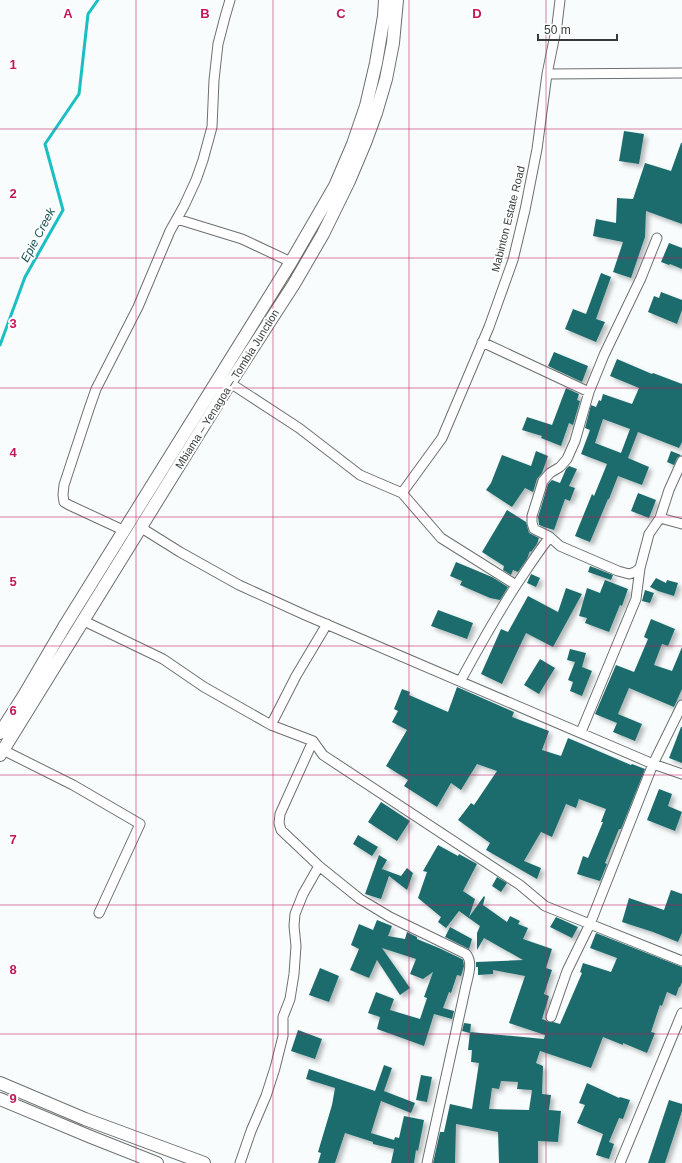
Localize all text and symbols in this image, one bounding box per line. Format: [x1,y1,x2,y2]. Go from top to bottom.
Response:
text: A [63,6,73,21]
text: B [200,6,210,21]
text: C [336,6,346,21]
text: D [472,6,482,21]
scale bar [538,16,617,42]
text: 50 m [544,23,571,37]
text: 1 [9,57,17,72]
street label: Mabinton Estate Road [489,165,527,273]
text: 2 [9,186,17,201]
water label: Epie Creek [18,205,59,264]
street label: Mbiama – Yenagoa – Tombia Junction [173,307,281,471]
text: 3 [9,316,17,331]
text: 4 [9,445,17,460]
text: 5 [9,574,17,589]
text: 6 [9,703,17,718]
text: 7 [9,832,17,847]
text: 8 [9,962,17,977]
text: 9 [9,1091,17,1106]

